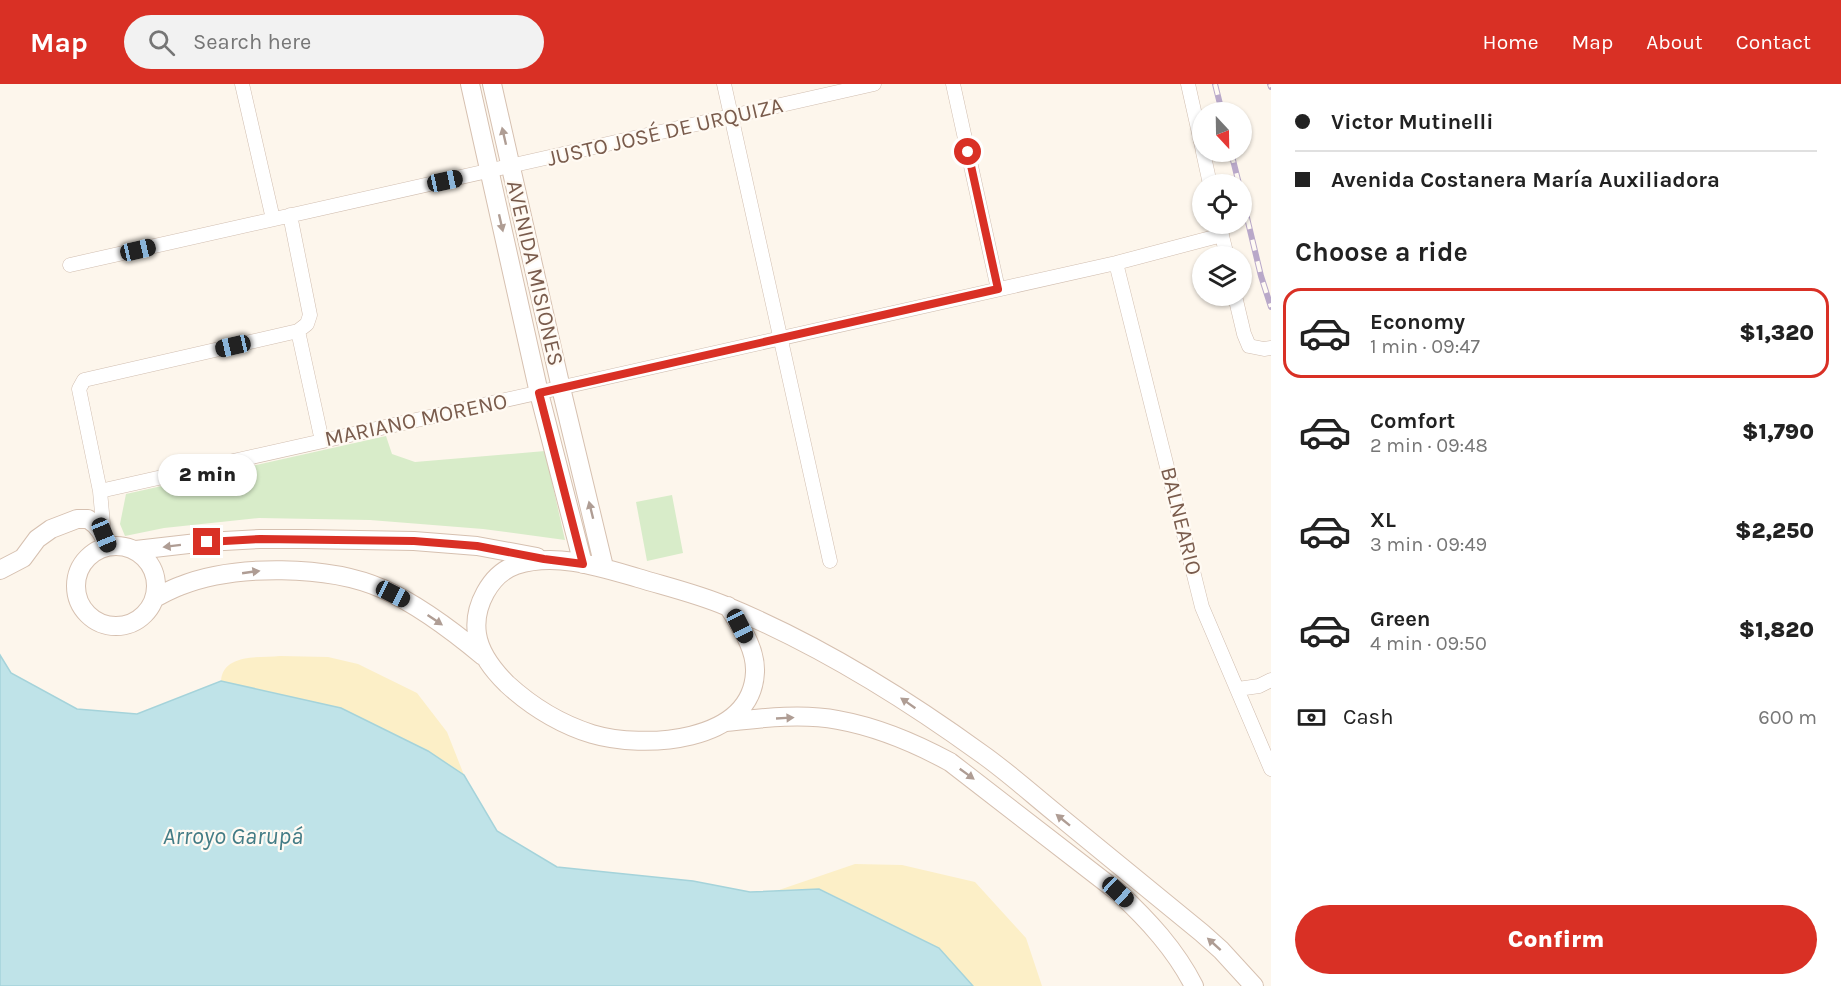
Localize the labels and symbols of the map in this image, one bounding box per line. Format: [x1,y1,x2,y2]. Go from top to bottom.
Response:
street label: JUSTO JOSÉ DE URQUIZA [544,91,786,172]
north arrow [1192,102,1252,162]
one-way arrow [499,126,508,145]
route start [954,138,981,165]
car [426,168,464,194]
street label: AVENIDA MISIONES [501,178,569,368]
one-way arrow [497,214,506,233]
car [118,237,158,263]
car [213,333,253,359]
street label: MARIANO MORENO [322,388,510,452]
callout: 2 min [158,455,256,497]
street label: BALNEARIO [1155,464,1207,578]
one-way arrow [585,501,595,519]
car [89,515,119,555]
route end [193,528,220,555]
one-way arrow [163,541,182,551]
one-way arrow [242,567,261,576]
car [373,578,413,610]
car [724,606,756,646]
one-way arrow [427,614,443,625]
one-way arrow [900,697,916,709]
one-way arrow [775,713,794,722]
one-way arrow [960,768,975,780]
one-way arrow [1056,814,1071,827]
water label: Arroyo Garupá [163,822,303,850]
car [1099,873,1137,911]
one-way arrow [1207,938,1222,951]

